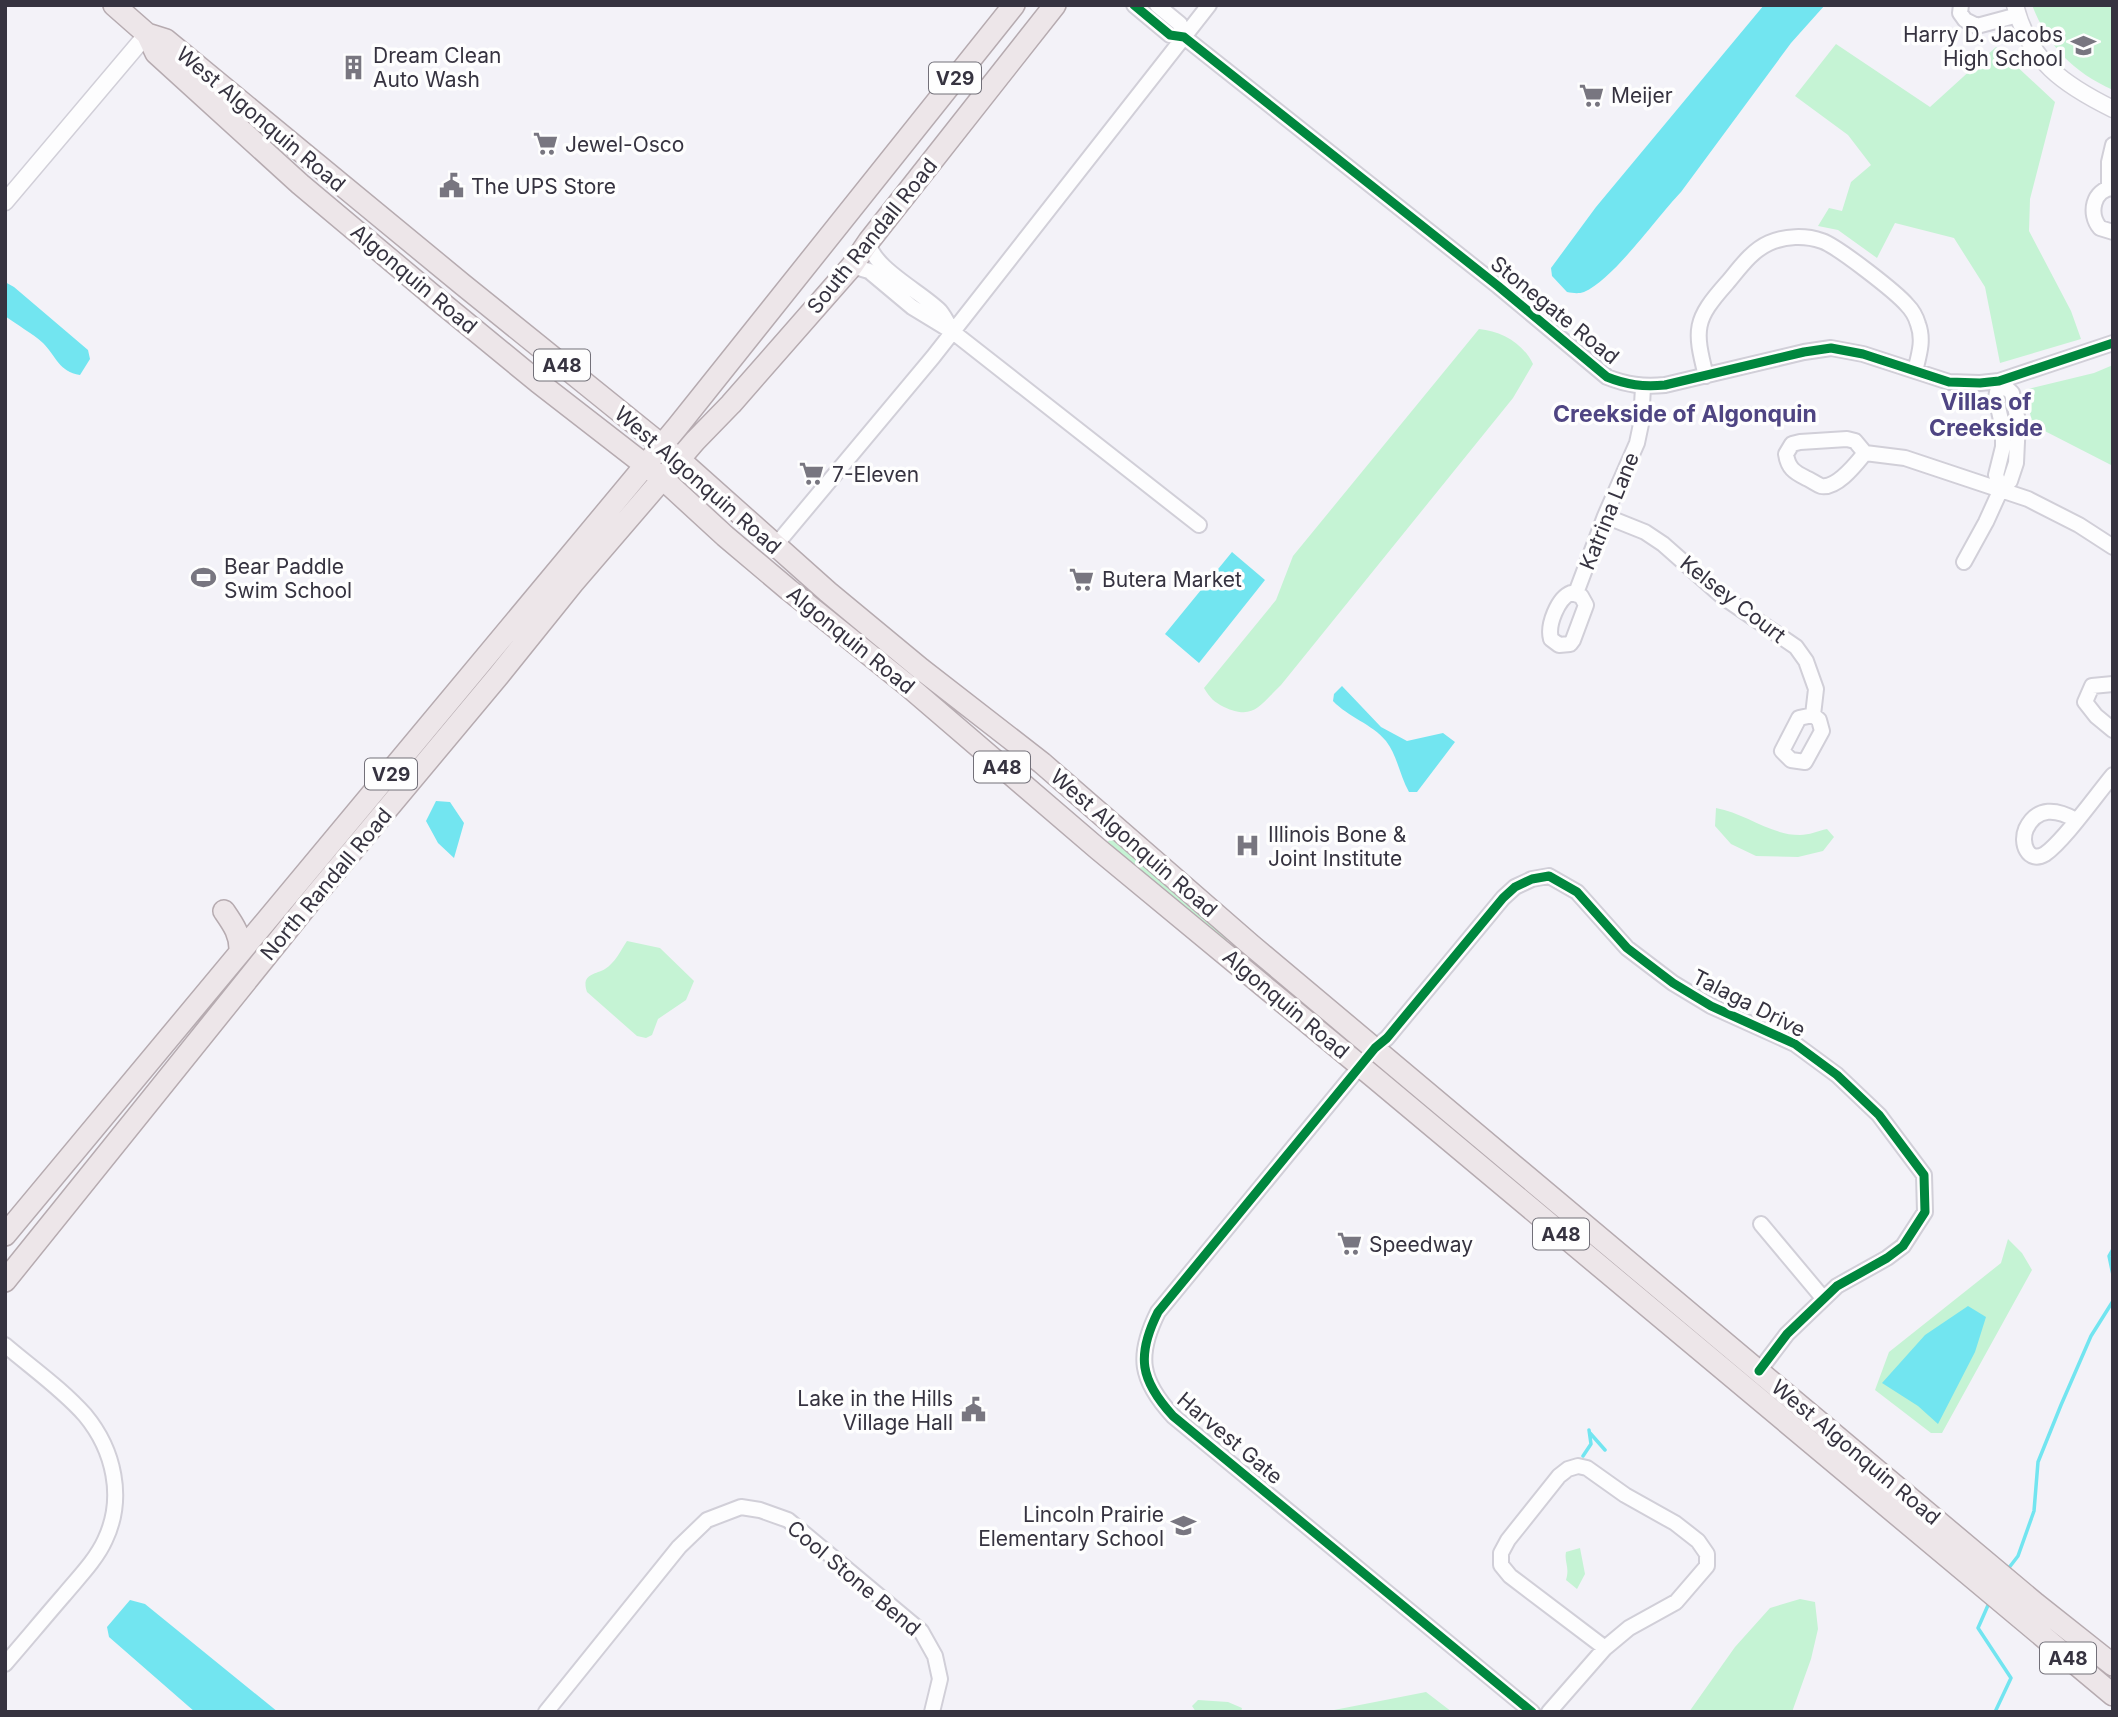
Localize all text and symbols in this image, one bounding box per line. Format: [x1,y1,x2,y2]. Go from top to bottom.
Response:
place label: Harry D. Jacobs High School [1903,22,2063,71]
school or university icon: Harry D. Jacobs High School [2069,32,2097,60]
street label: West Algonquin Road [172,41,350,197]
place label: Dream Clean Auto Wash [373,43,501,92]
building icon: Dream Clean Auto Wash [339,53,367,81]
road number: V29 [929,62,981,94]
supermarket icon: Meijer [1577,81,1605,109]
place label: Meijer [1611,83,1673,108]
supermarket icon: Jewel-Osco [531,130,559,158]
place label: Jewel-Osco [565,132,684,157]
street label: South Randall Road [802,153,942,319]
public building icon: The UPS Store [437,172,465,200]
place label: The UPS Store [471,174,616,199]
street label: Algonquin Road [346,219,482,339]
street label: Stonegate Road [1486,251,1624,369]
road number: A48 [534,350,590,380]
district label: Villas of Creekside [1929,388,2043,442]
district label: Creekside of Algonquin [1553,400,1817,428]
street label: West Algonquin Road [610,401,786,559]
street label: Katrina Lane [1574,449,1644,573]
supermarket icon: 7-Eleven [798,460,826,488]
place label: 7-Eleven [832,462,919,487]
street label: Kelsey Court [1675,550,1791,648]
place label: Bear Paddle Swim School [224,554,352,603]
sports icon: Bear Paddle Swim School [190,564,218,592]
supermarket icon: Butera Market [1068,565,1096,593]
place label: Butera Market [1102,567,1242,592]
street label: Algonquin Road [782,581,920,699]
road number: A48 [974,752,1030,782]
road number: V29 [365,758,417,790]
street label: West Algonquin Road [1046,764,1222,922]
street label: North Randall Road [255,803,397,965]
place label: Illinois Bone & Joint Institute [1268,822,1407,871]
hospital icon: Illinois Bone & Joint Institute [1234,832,1262,860]
street label: Algonquin Road [1218,944,1354,1064]
street label: Talaga Drive [1688,964,1810,1042]
road number: A48 [1533,1218,1589,1250]
supermarket icon: Speedway [1335,1230,1363,1258]
place label: Speedway [1369,1232,1473,1257]
street label: West Algonquin Road [1767,1374,1945,1530]
place label: Lake in the Hills Village Hall [797,1386,953,1435]
street label: Harvest Gate [1172,1387,1288,1489]
public building icon: Lake in the Hills Village Hall [959,1396,987,1424]
place label: Lincoln Prairie Elementary School [978,1502,1164,1551]
school or university icon: Lincoln Prairie Elementary School [1170,1512,1198,1540]
street label: Cool Stone Bend [782,1515,926,1641]
road number: A48 [2040,1642,2096,1674]

